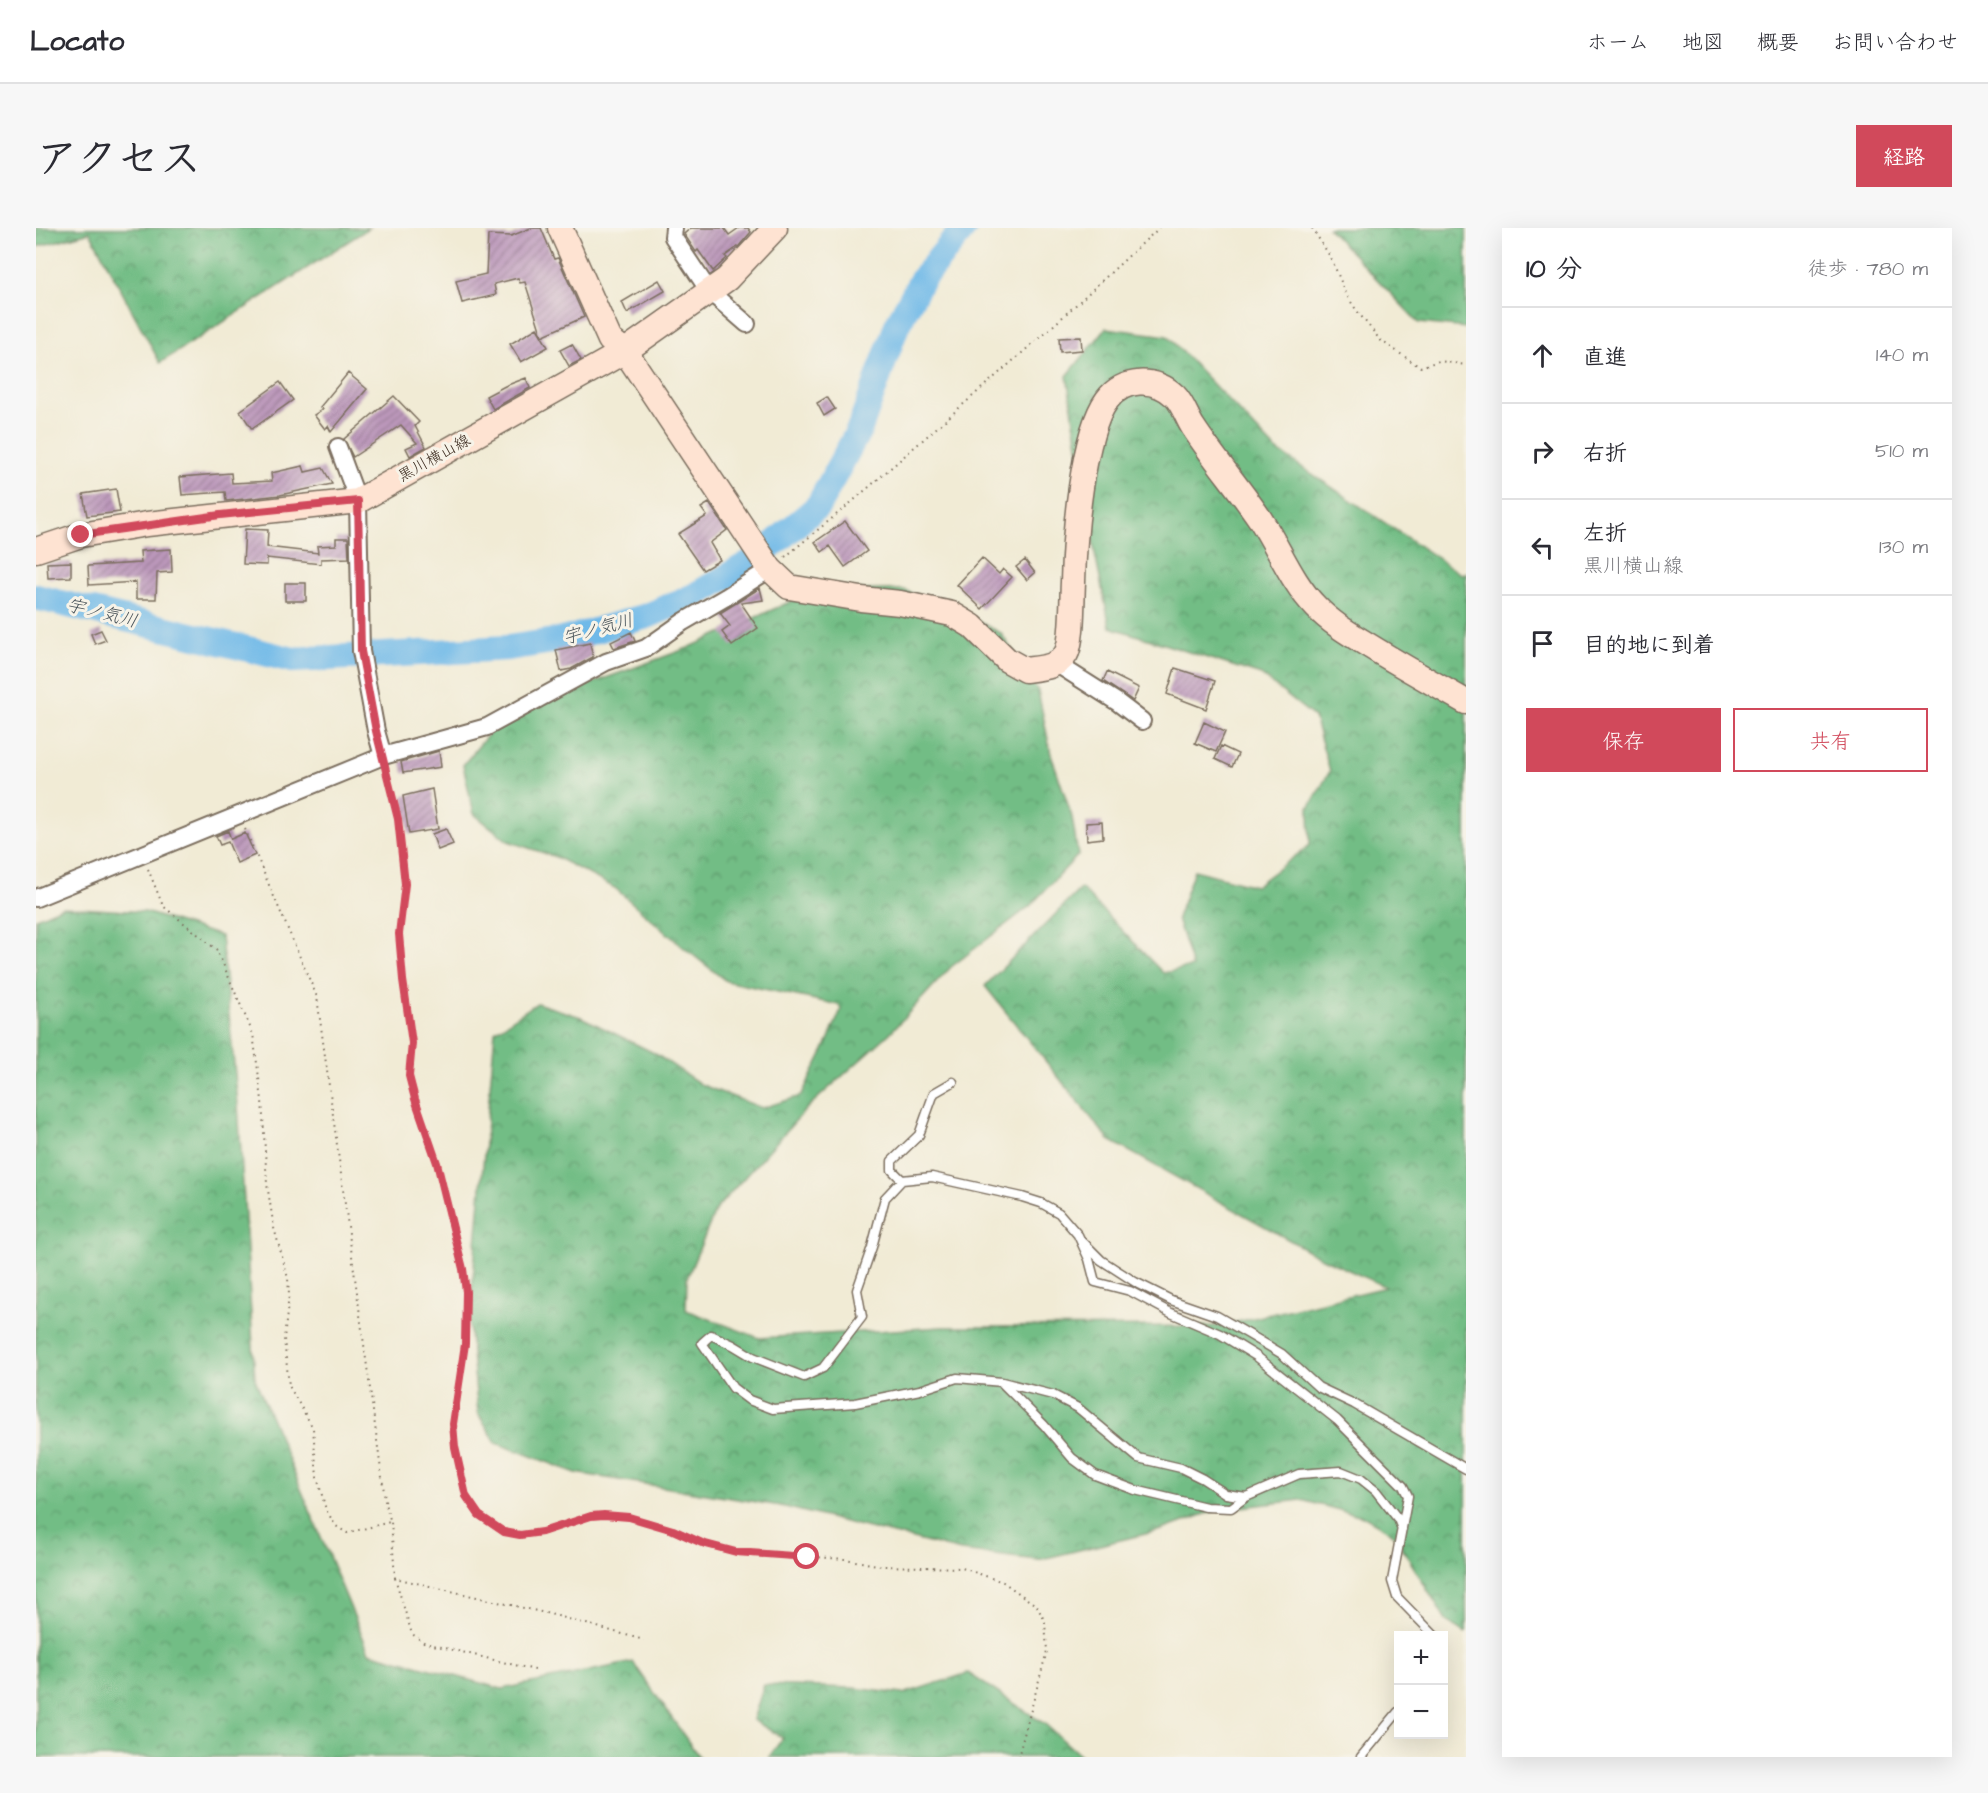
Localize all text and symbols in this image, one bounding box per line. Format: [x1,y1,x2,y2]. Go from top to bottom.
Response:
text: Locato [30,22,124,61]
text: ホーム [1587,28,1649,57]
text: 地図 [1682,28,1724,57]
text: 概要 [1757,28,1799,57]
text: お問い合わせ [1832,28,1958,57]
button: 経路 [1856,125,1952,187]
text: アクセス [36,131,201,189]
text: 10 分 [1526,251,1582,287]
text: 徒歩 · 780 m [1808,255,1928,283]
icon: ahead [1526,339,1559,372]
text: 140 m [1876,341,1928,369]
text: 直進 [1583,342,1627,373]
street label: 黒川横山線 [394,429,474,487]
icon: right [1526,435,1559,468]
text: 510 m [1875,437,1928,465]
text: 右折 [1583,438,1627,469]
text: 左折 [1583,518,1627,549]
route end [67,521,93,547]
icon: left [1526,531,1559,564]
text: 130 m [1879,533,1928,561]
text: 黒川横山線 [1583,552,1683,580]
water label: 宇ノ気川 [64,592,140,634]
water label: 宇ノ気川 [560,608,636,650]
icon: arrive [1526,627,1559,660]
text: 目的地に到着 [1583,630,1715,661]
button: 保存 [1526,708,1721,772]
button: 共有 [1733,708,1928,772]
route start [793,1543,819,1569]
map controls [1394,1631,1448,1739]
button: + [1394,1631,1448,1685]
button: − [1394,1685,1448,1739]

